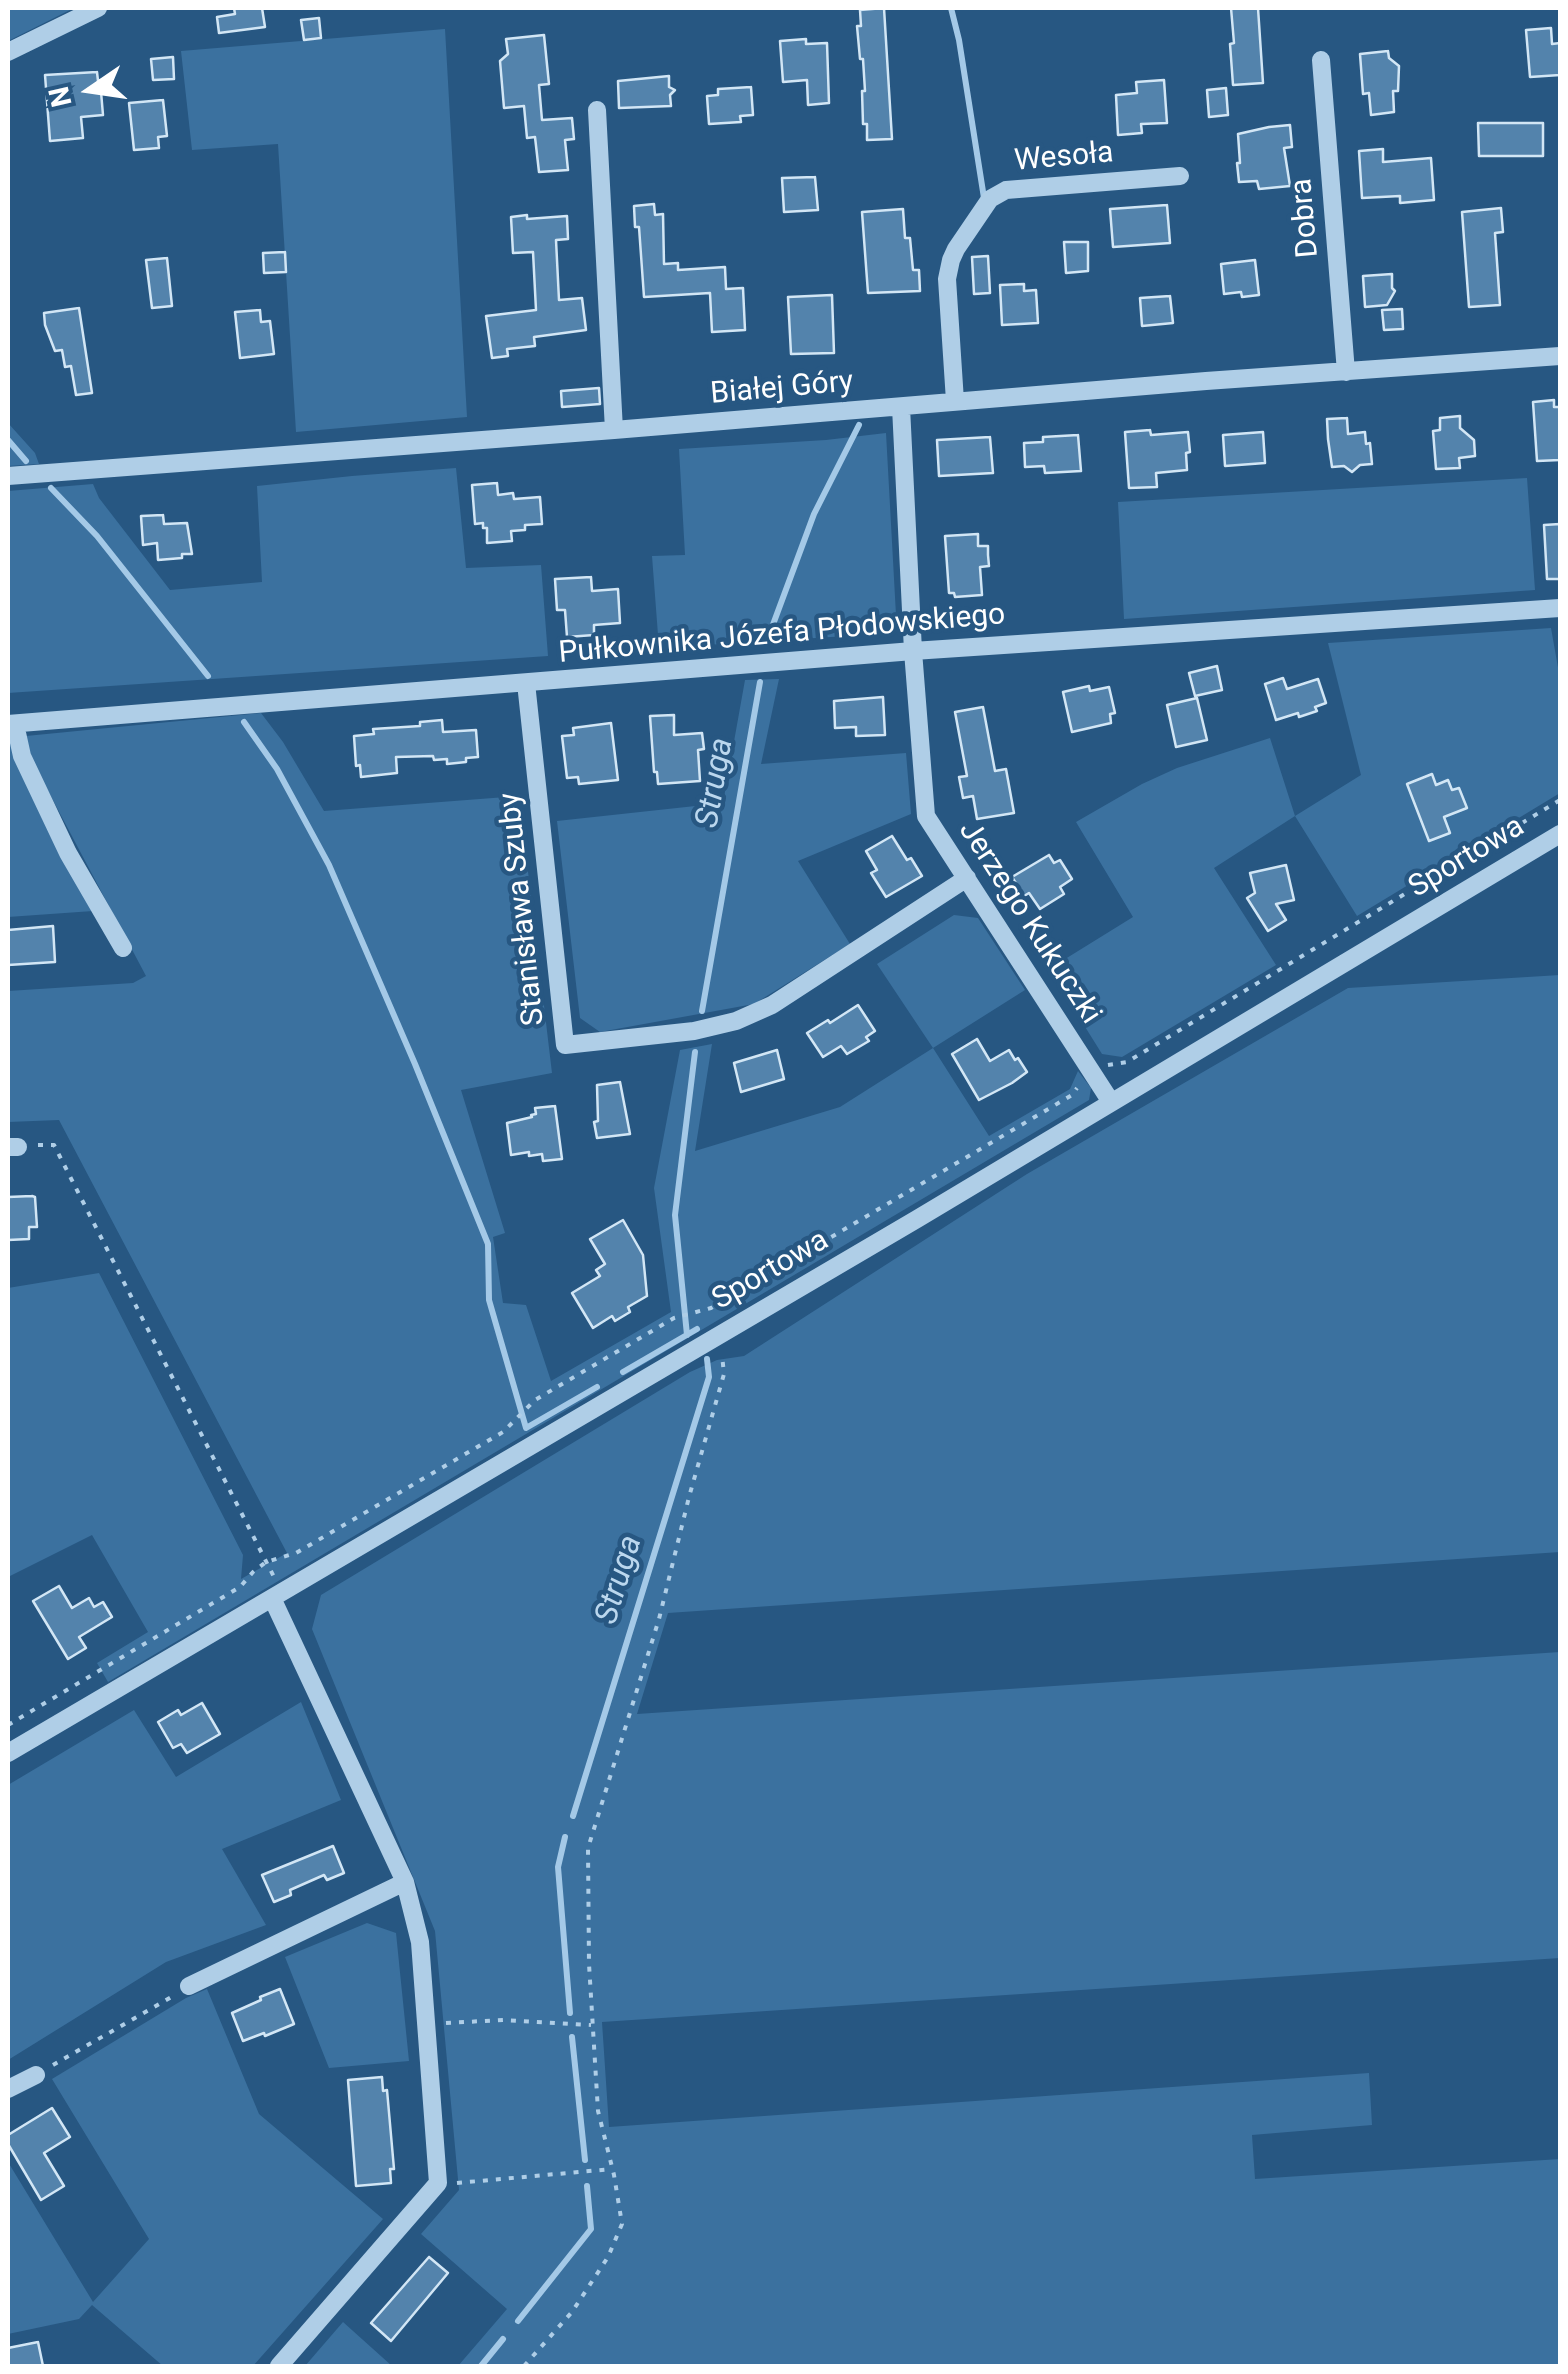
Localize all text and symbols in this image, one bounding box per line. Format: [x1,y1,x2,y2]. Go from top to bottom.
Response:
north arrow [40,40,140,140]
text: N [42,84,79,110]
street label: Wesoła [1013,136,1115,180]
street label: Dobra [1285,177,1327,259]
street label: Białej Góry [709,365,855,413]
street label: Pułkownika Józefa Płodowskiego [557,598,1007,672]
water label: Struga [689,735,743,831]
street label: Stanisława Szuby [493,791,553,1027]
street label: Sportowa [1403,810,1531,906]
street label: Jerzego Kukuczki [950,815,1108,1031]
street label: Sportowa [707,1223,835,1319]
water label: Struga [588,1531,652,1629]

